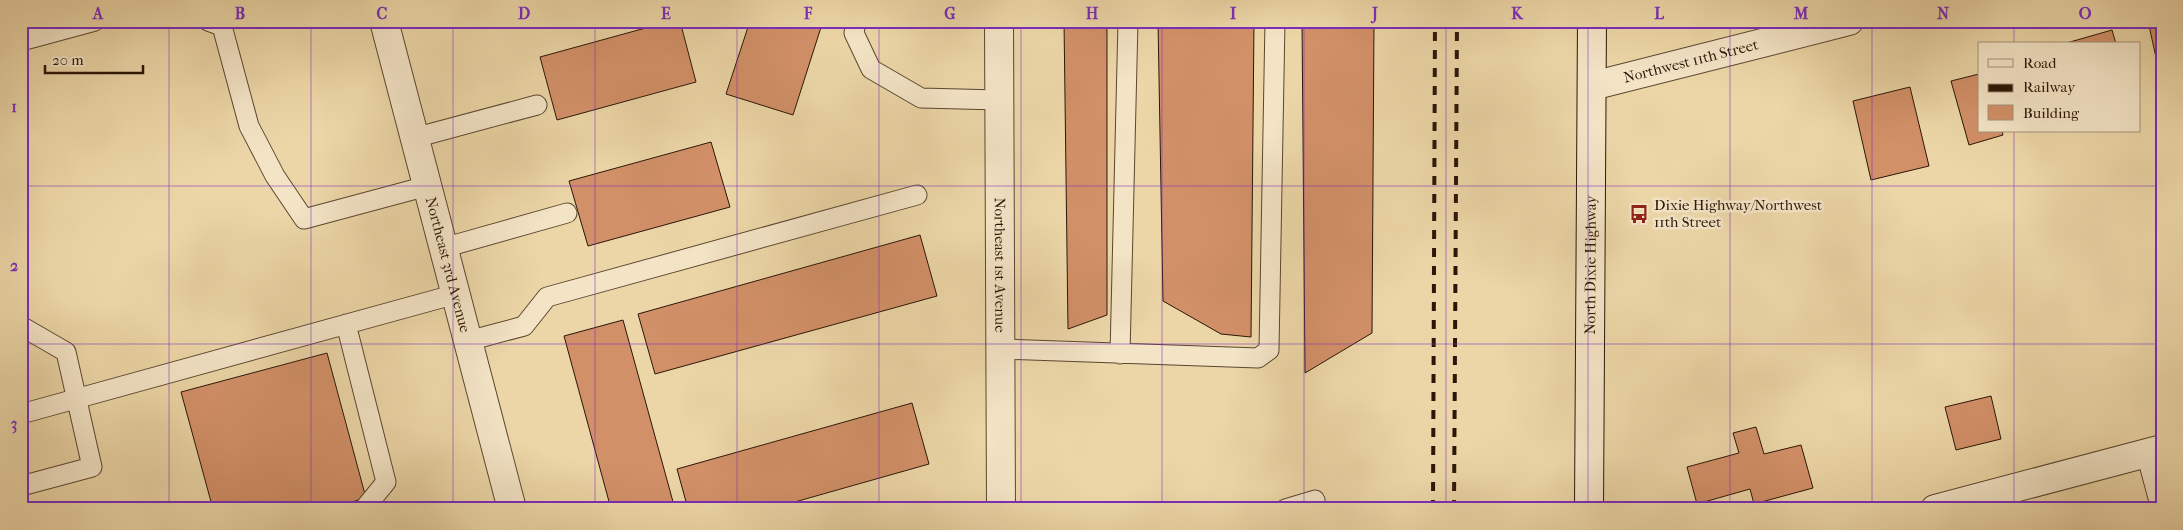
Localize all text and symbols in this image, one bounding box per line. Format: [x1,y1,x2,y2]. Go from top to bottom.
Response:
text: A [92,4,104,23]
text: B [235,4,245,23]
text: C [377,4,388,23]
text: D [518,4,530,23]
text: E [661,4,671,23]
text: F [803,4,813,23]
text: G [944,4,956,23]
text: H [1086,4,1099,23]
text: I [1230,4,1237,23]
text: J [1370,4,1378,24]
text: K [1511,4,1524,23]
text: L [1654,4,1664,23]
text: M [1793,4,1809,23]
text: N [1937,4,1950,23]
text: O [2079,4,2092,23]
street label: Northwest 11th Street [1622,35,1761,87]
scale bar [45,42,142,74]
legend [1978,42,2140,132]
text: 20 m [52,51,84,69]
text: Road [2023,54,2057,72]
text: Railway [2023,78,2076,96]
text: 1 [11,97,17,116]
text: Building [2023,104,2080,122]
street label: North Dixie Highway [1581,194,1600,335]
street label: Northeast 3rd Avenue [422,195,474,335]
place label: Dixie Highway/Northwest 11th Street [1654,196,1823,231]
street label: Northeast 1st Avenue [991,197,1009,333]
bus stop icon: Dixie Highway/Northwest 11th Street [1628,203,1650,225]
text: 2 [10,256,18,275]
text: 3 [11,414,17,434]

